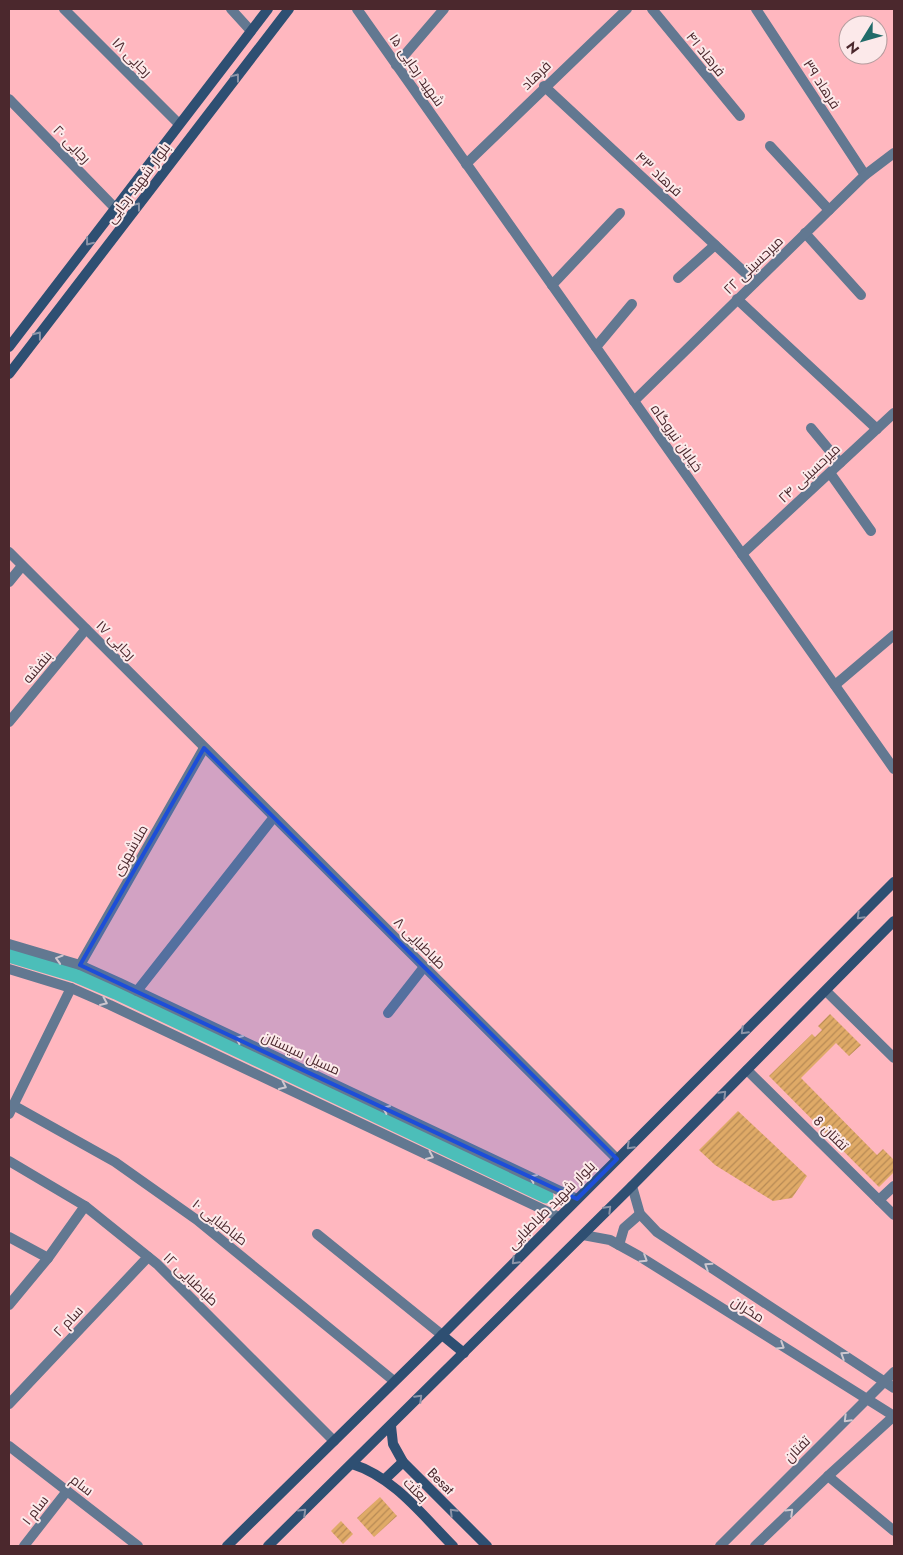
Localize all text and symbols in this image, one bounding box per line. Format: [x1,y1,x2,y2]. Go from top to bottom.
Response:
north arrow [838,15,888,65]
street label: فرهاد ۴۱ [682,27,730,81]
street label: شهید رجایی ۱۵ [385,30,449,110]
street label: رجایی ۱۸ [108,33,156,81]
text: N [841,37,864,58]
street label: فرهاد ۳۹ [798,55,846,113]
street label: فرهاد [517,56,555,94]
one-way arrow [231,74,239,83]
street label: رجایی ۲۰ [49,120,95,168]
street label: بلوار شهید رجایی [101,139,175,227]
street label: فرهاد ۴۳ [631,147,687,201]
one-way arrow [132,203,140,212]
street label: میرحسینی ۲۲ [718,231,788,299]
one-way arrow [86,236,95,246]
one-way arrow [33,332,41,341]
street label: خیابان نیروگاه [646,400,708,476]
street label: میرحسینی ۲۴ [773,439,845,507]
street label: رجایی ۱۷ [92,616,140,664]
street label: بنفشه [17,646,57,688]
street label: ملاشهری [107,821,153,879]
one-way arrow [856,910,865,919]
street label: طباطبایی ۸ [389,912,451,974]
one-way arrow [55,954,64,964]
one-way arrow [99,996,108,1007]
one-way arrow [741,1025,750,1034]
street label: مسیل سیستان [259,1026,343,1080]
one-way arrow [235,1035,244,1046]
one-way arrow [278,1080,287,1091]
one-way arrow [717,1091,726,1100]
one-way arrow [382,1104,391,1115]
street label: تفتان 8 [809,1111,853,1155]
one-way arrow [626,1140,635,1149]
one-way arrow [425,1149,434,1160]
street label: بلوار شهید طباطبایی [502,1156,600,1254]
one-way arrow [529,1174,538,1184]
street label: طباطبایی ۱۰ [188,1194,252,1250]
one-way arrow [603,1206,612,1215]
street label: طباطبایی ۱۲ [159,1248,223,1310]
one-way arrow [638,1253,647,1263]
one-way arrow [512,1255,521,1264]
one-way arrow [705,1263,714,1272]
street label: مکران [728,1291,768,1327]
street label: سام ۲ [48,1301,88,1341]
one-way arrow [776,1339,785,1349]
one-way arrow [841,1352,850,1361]
one-way arrow [413,1395,422,1404]
one-way arrow [844,1413,853,1422]
street label: تفتان [779,1431,815,1467]
street label: Besat [423,1463,459,1499]
street label: سام [66,1470,98,1500]
street label: بعثت [399,1473,433,1507]
street label: سام ۱ [17,1491,53,1529]
one-way arrow [298,1509,307,1518]
one-way arrow [449,1509,458,1518]
one-way arrow [785,1509,794,1518]

